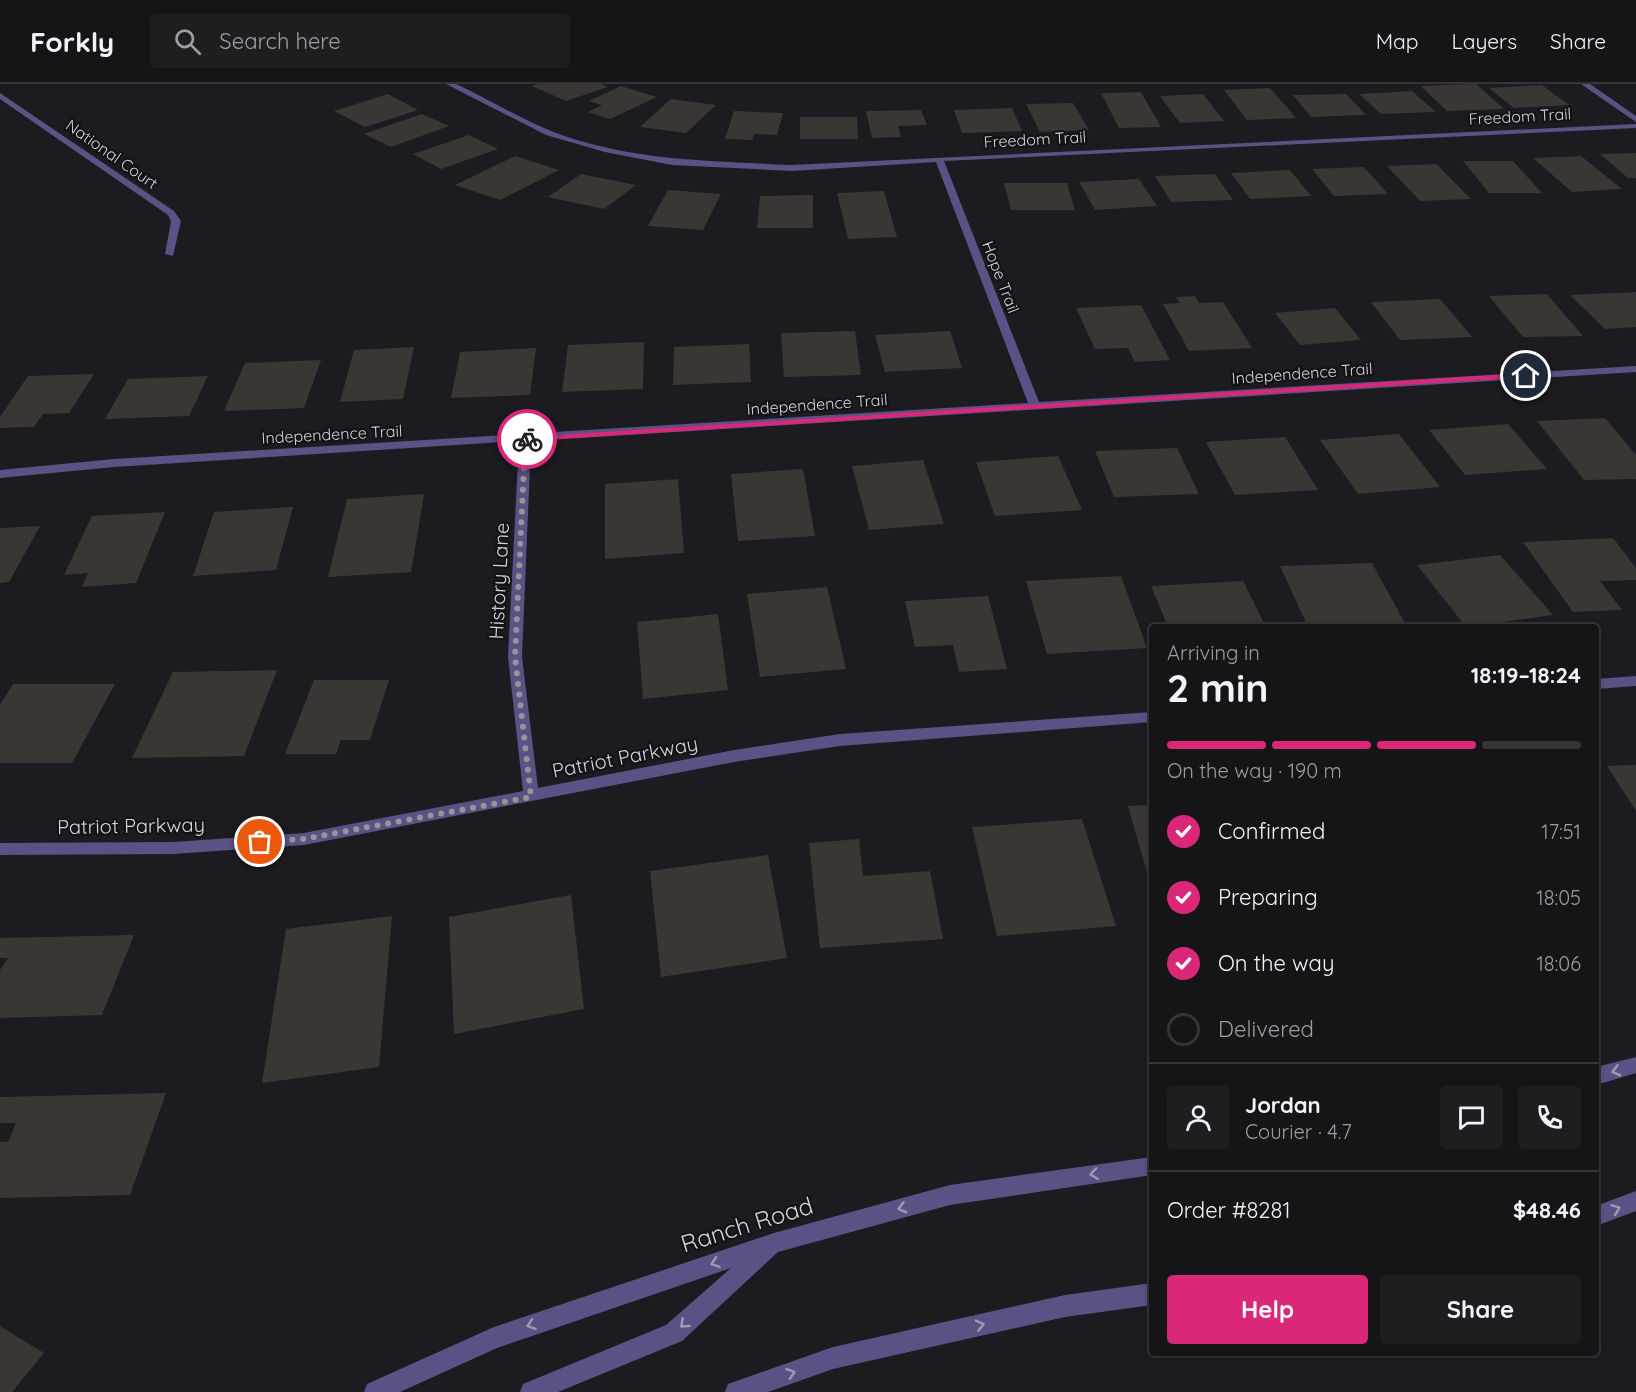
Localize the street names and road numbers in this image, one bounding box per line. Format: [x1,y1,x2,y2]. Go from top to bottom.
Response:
street label: Freedom Trail [1468,103,1572,129]
street label: National Court [62,115,162,193]
street label: Freedom Trail [983,126,1087,152]
street label: Hope Trail [978,238,1024,316]
street label: Independence Trail [1231,358,1373,388]
street label: Independence Trail [746,389,888,419]
street label: Independence Trail [261,420,403,448]
street label: History Lane [483,522,514,640]
street label: Patriot Parkway [550,730,700,783]
street label: Patriot Parkway [57,812,205,839]
street label: Ranch Road [677,1190,816,1258]

